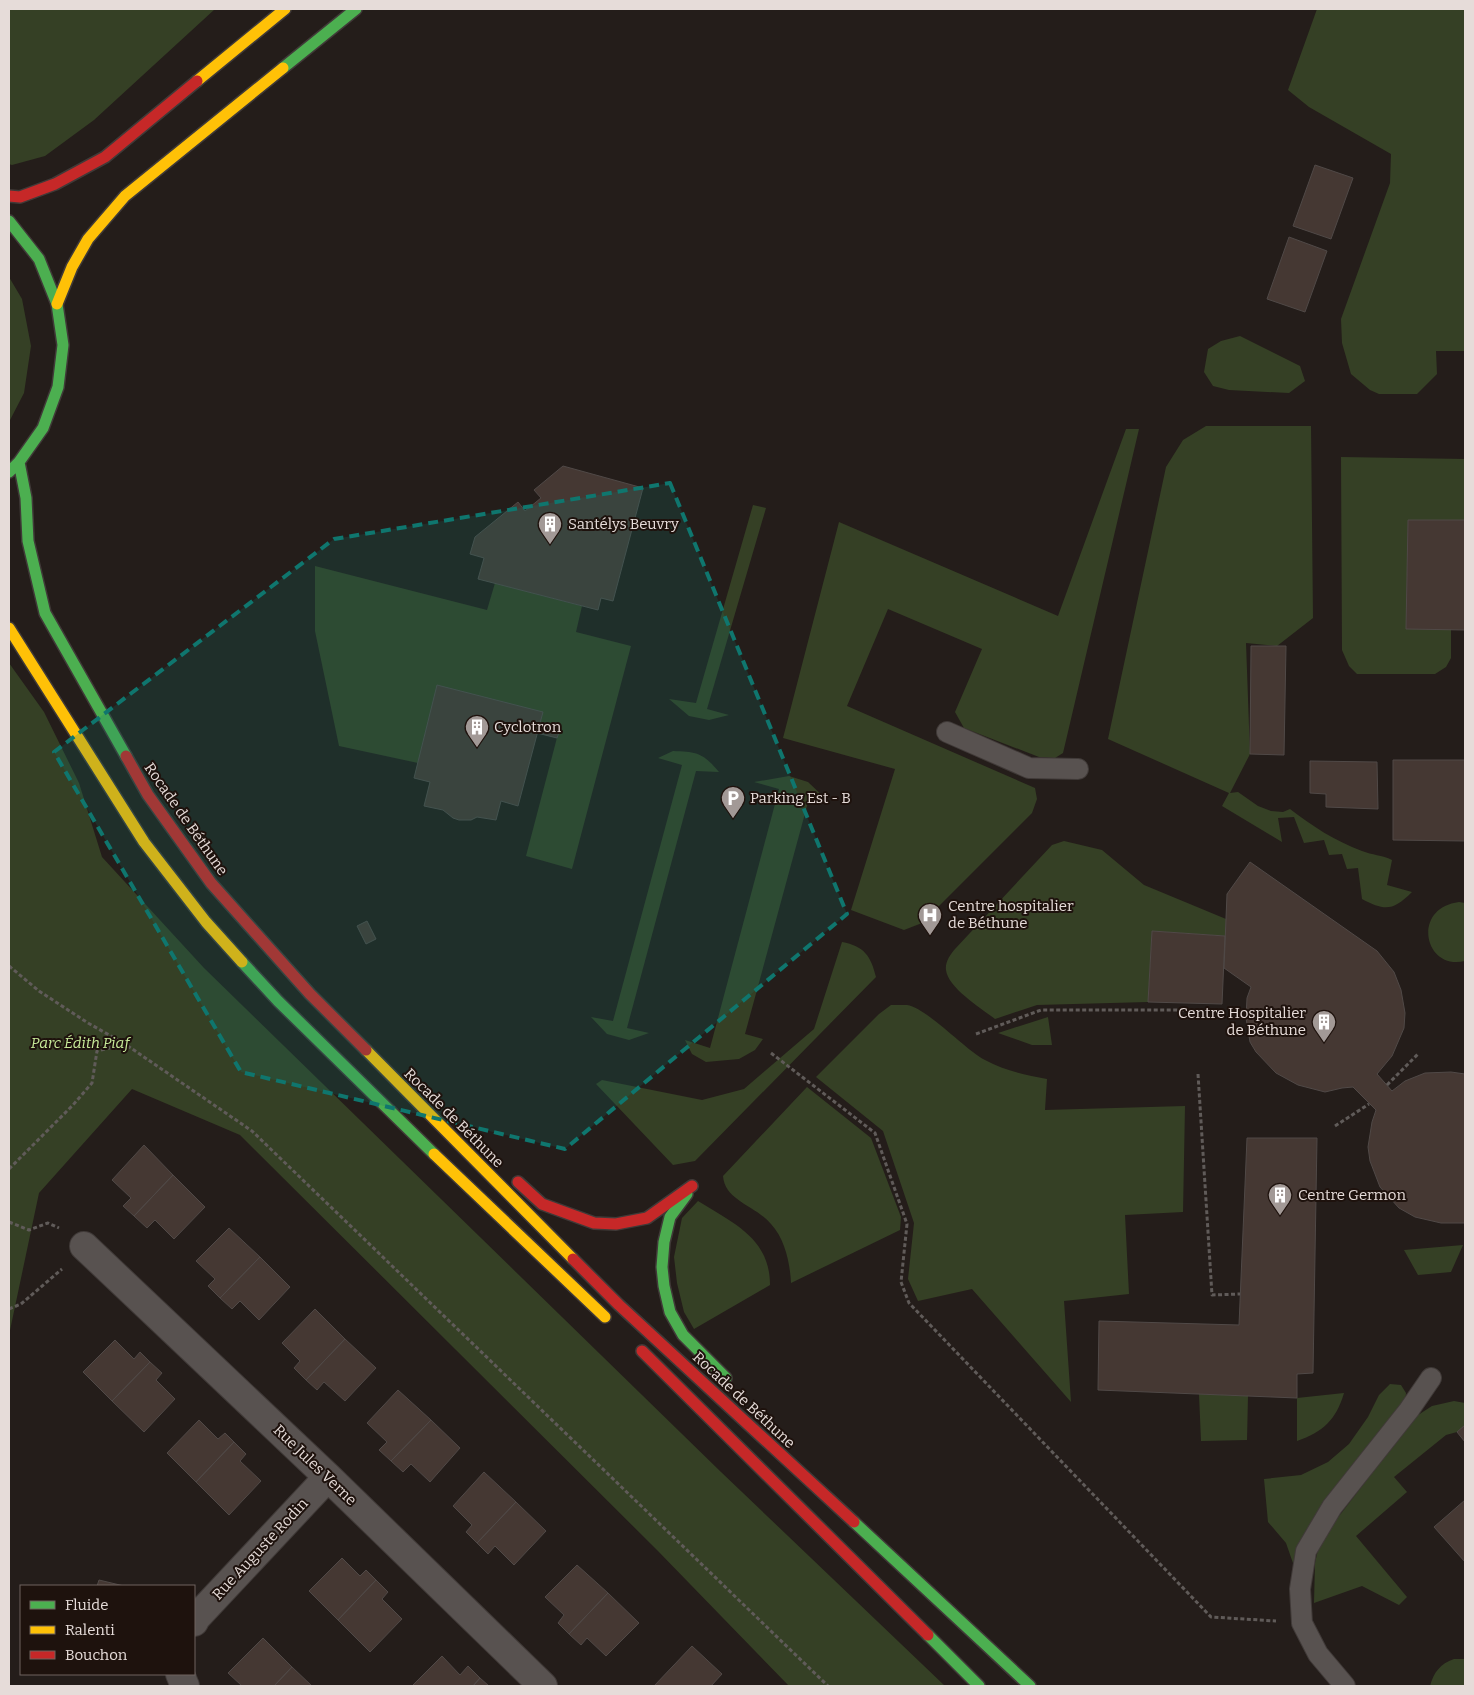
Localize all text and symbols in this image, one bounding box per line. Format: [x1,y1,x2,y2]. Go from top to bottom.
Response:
building icon: Santélys Beuvry [537,511,563,545]
place label: Santélys Beuvry [568,515,679,533]
building icon: Cyclotron [464,714,490,748]
place label: Cyclotron [494,718,562,736]
street label: Rocade de Béthune [140,759,232,879]
parking icon: Parking Est - B [720,785,746,819]
place label: Parking Est - B [750,789,851,807]
place label: Centre hospitalier de Béthune [948,897,1074,932]
hospital icon: Centre hospitalier de Béthune [917,902,943,936]
place label: Centre Hospitalier de Béthune [1178,1004,1306,1039]
building icon: Centre Hospitalier de Béthune [1311,1009,1337,1043]
park label: Parc Édith Piaf [31,1034,131,1052]
street label: Rocade de Béthune [400,1064,508,1172]
building icon: Centre Germon [1267,1182,1293,1216]
place label: Centre Germon [1298,1186,1406,1204]
street label: Rocade de Béthune [689,1348,799,1452]
street label: Rue Jules Verne [270,1421,360,1509]
street label: Rue Auguste Rodin [208,1494,312,1603]
legend [20,1585,195,1675]
text: Fluide [65,1596,108,1614]
text: Ralenti [65,1621,115,1639]
text: Bouchon [65,1646,128,1664]

